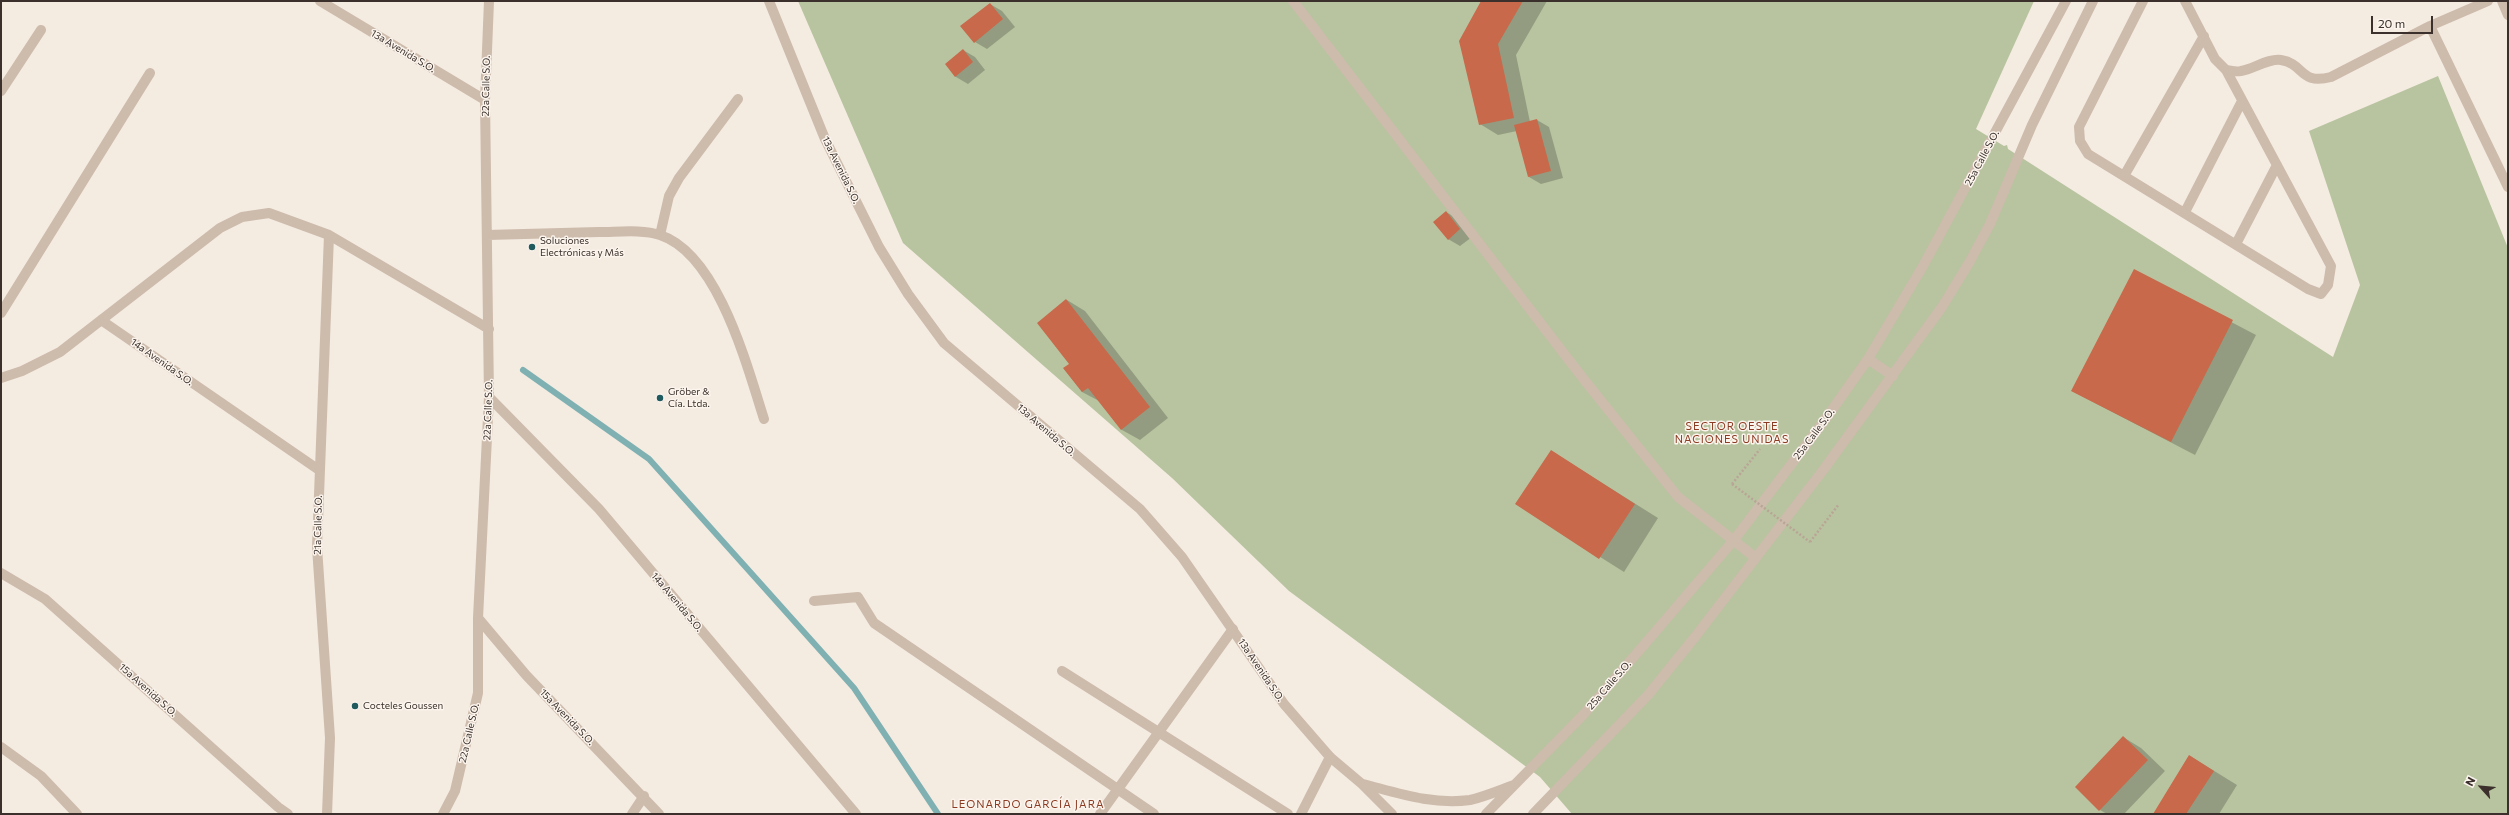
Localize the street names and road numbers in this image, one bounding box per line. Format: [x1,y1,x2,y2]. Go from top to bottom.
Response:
street label: 13a Avenida S.O. [368,27,438,75]
street label: 22a Calle S.O. [479,56,493,116]
street label: 25a Calle S.O. [1962,128,2002,188]
street label: 13a Avenida S.O. [820,134,862,206]
street label: 14a Avenida S.O. [128,336,196,388]
street label: 22a Calle S.O. [481,379,495,441]
street label: 13a Avenida S.O. [1014,401,1078,459]
street label: 25a Calle S.O. [1791,406,1837,462]
street label: 21a Calle S.O. [311,495,325,555]
street label: 14a Avenida S.O. [649,570,705,634]
street label: 13a Avenida S.O. [1236,636,1286,704]
street label: 25a Calle S.O. [1584,658,1634,712]
street label: 15a Avenida S.O. [117,661,179,719]
street label: 15a Avenida S.O. [537,686,597,748]
street label: 22a Calle S.O. [456,702,482,764]

